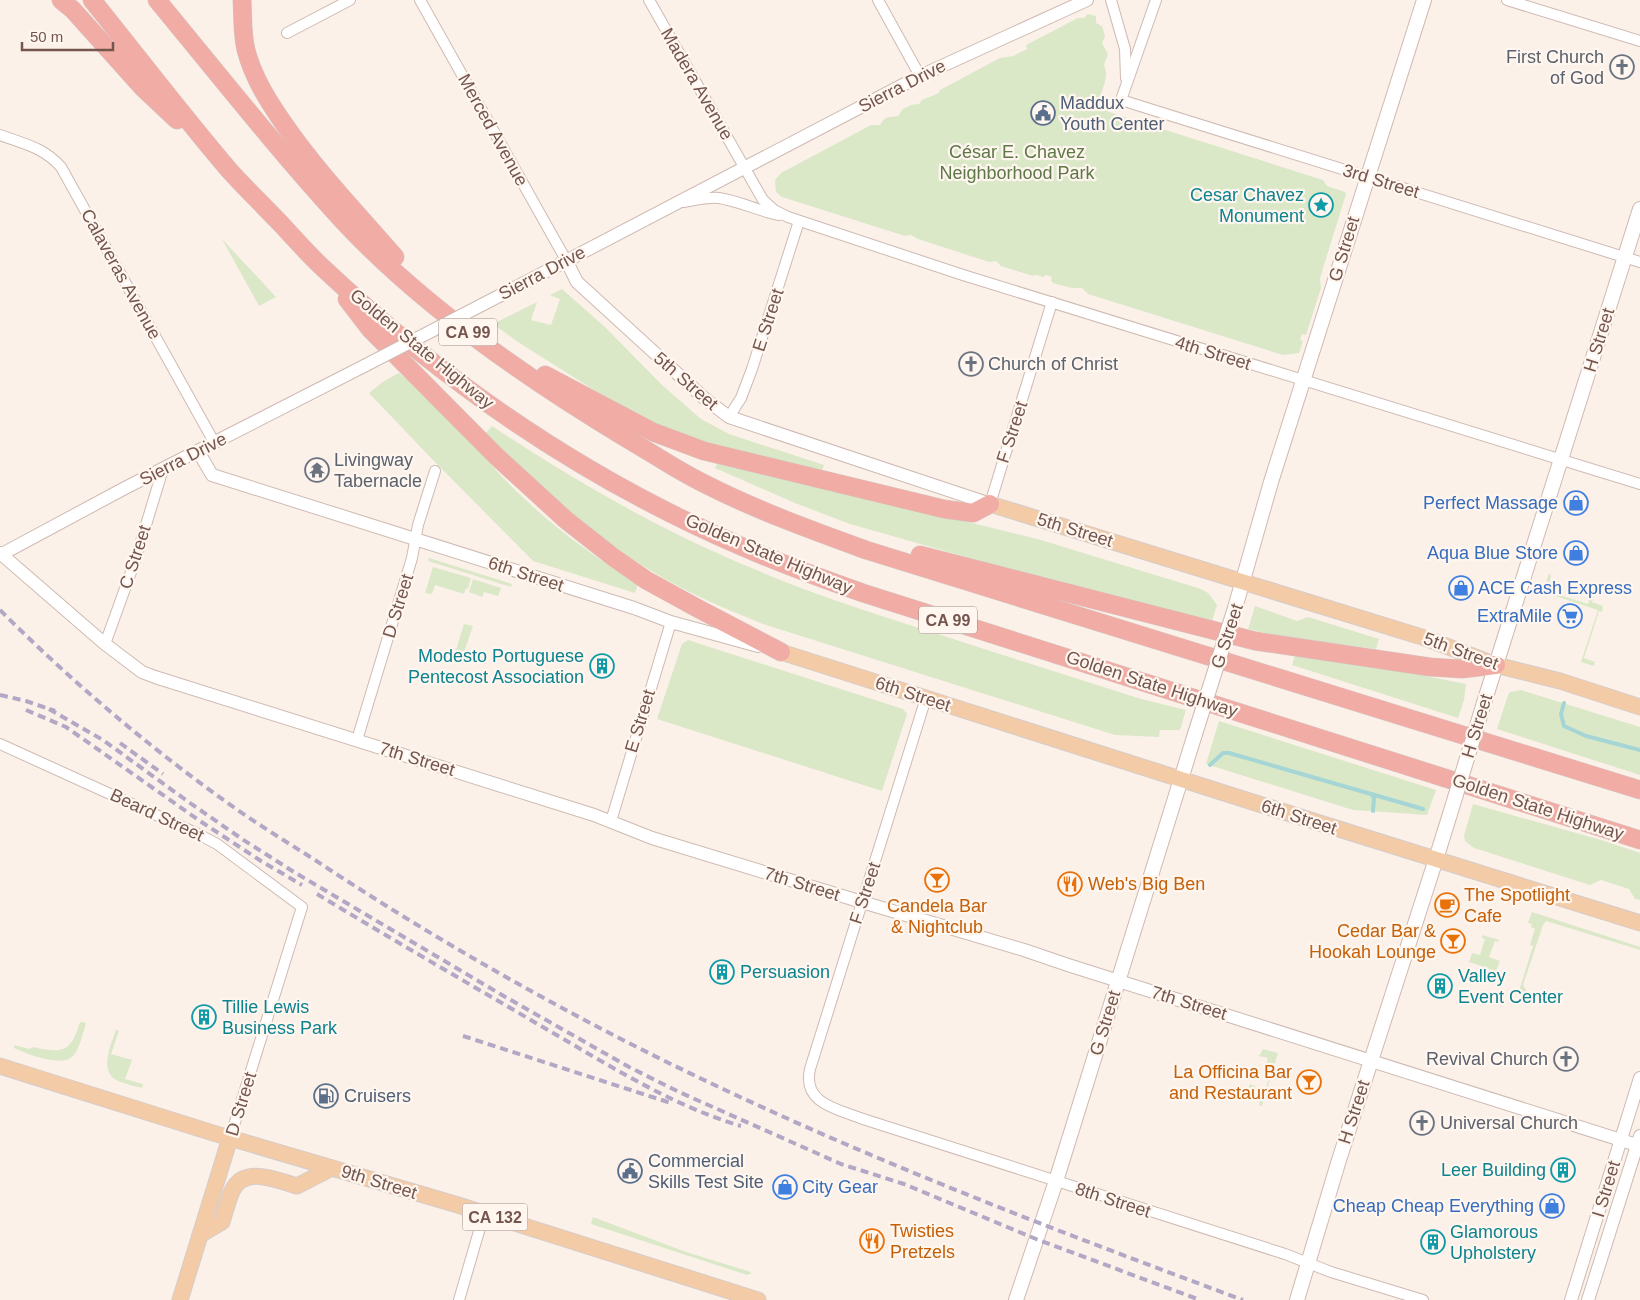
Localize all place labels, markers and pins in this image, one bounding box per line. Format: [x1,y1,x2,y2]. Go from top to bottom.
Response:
place label: First Church of God [1506,47,1604,88]
church icon: First Church of God [1609,54,1635,80]
place label: Maddux Youth Center [1060,93,1164,134]
public building icon: Maddux Youth Center [1030,100,1056,126]
place label: Cesar Chavez Monument [1190,185,1304,226]
place icon: Cesar Chavez Monument [1308,192,1334,218]
church icon: Church of Christ [958,351,984,377]
place label: Church of Christ [988,354,1118,374]
place label: Livingway Tabernacle [334,450,422,491]
temple icon: Livingway Tabernacle [304,457,330,483]
shop icon: Perfect Massage [1563,490,1589,516]
place label: Perfect Massage [1423,493,1558,513]
shop icon: Aqua Blue Store [1563,540,1589,566]
place label: Aqua Blue Store [1427,543,1558,563]
shop icon: ACE Cash Express [1448,575,1474,601]
place label: ACE Cash Express [1478,578,1632,598]
supermarket icon: ExtraMile [1557,603,1583,629]
place label: ExtraMile [1477,606,1552,626]
place label: Modesto Portuguese Pentecost Association [408,646,584,687]
building icon: Modesto Portuguese Pentecost Association [589,653,615,679]
bar icon: Candela Bar & Nightclub [924,867,950,893]
restaurant icon: Web's Big Ben [1057,871,1083,897]
place label: Web's Big Ben [1088,874,1205,894]
place label: The Spotlight Cafe [1464,885,1570,926]
cafe icon: The Spotlight Cafe [1434,892,1460,918]
place label: Candela Bar & Nightclub [887,896,987,937]
place label: Cedar Bar & Hookah Lounge [1309,921,1436,962]
bar icon: Cedar Bar & Hookah Lounge [1440,928,1466,954]
building icon: Persuasion [709,959,735,985]
place label: Persuasion [740,962,830,982]
place label: Valley Event Center [1458,966,1563,1007]
building icon: Valley Event Center [1427,973,1453,999]
place label: Tillie Lewis Business Park [222,997,338,1038]
building icon: Tillie Lewis Business Park [191,1004,217,1030]
church icon: Revival Church [1553,1046,1579,1072]
place label: Revival Church [1426,1049,1548,1069]
place label: La Officina Bar and Restaurant [1169,1062,1292,1103]
bar icon: La Officina Bar and Restaurant [1296,1069,1322,1095]
fuel station icon: Cruisers [313,1083,339,1109]
place label: Cruisers [344,1086,411,1106]
church icon: Universal Church [1409,1110,1435,1136]
place label: Universal Church [1440,1113,1578,1133]
place label: Commercial Skills Test Site [648,1151,764,1192]
building icon: Leer Building [1550,1157,1576,1183]
public building icon: Commercial Skills Test Site [617,1158,643,1184]
place label: Leer Building [1441,1160,1546,1180]
shop icon: City Gear [772,1174,798,1200]
place label: City Gear [802,1177,878,1197]
shop icon: Cheap Cheap Everything [1539,1193,1565,1219]
place label: Cheap Cheap Everything [1333,1196,1534,1216]
place label: Twisties Pretzels [890,1221,955,1262]
place label: Glamorous Upholstery [1450,1222,1538,1263]
restaurant icon: Twisties Pretzels [859,1228,885,1254]
building icon: Glamorous Upholstery [1420,1229,1446,1255]

